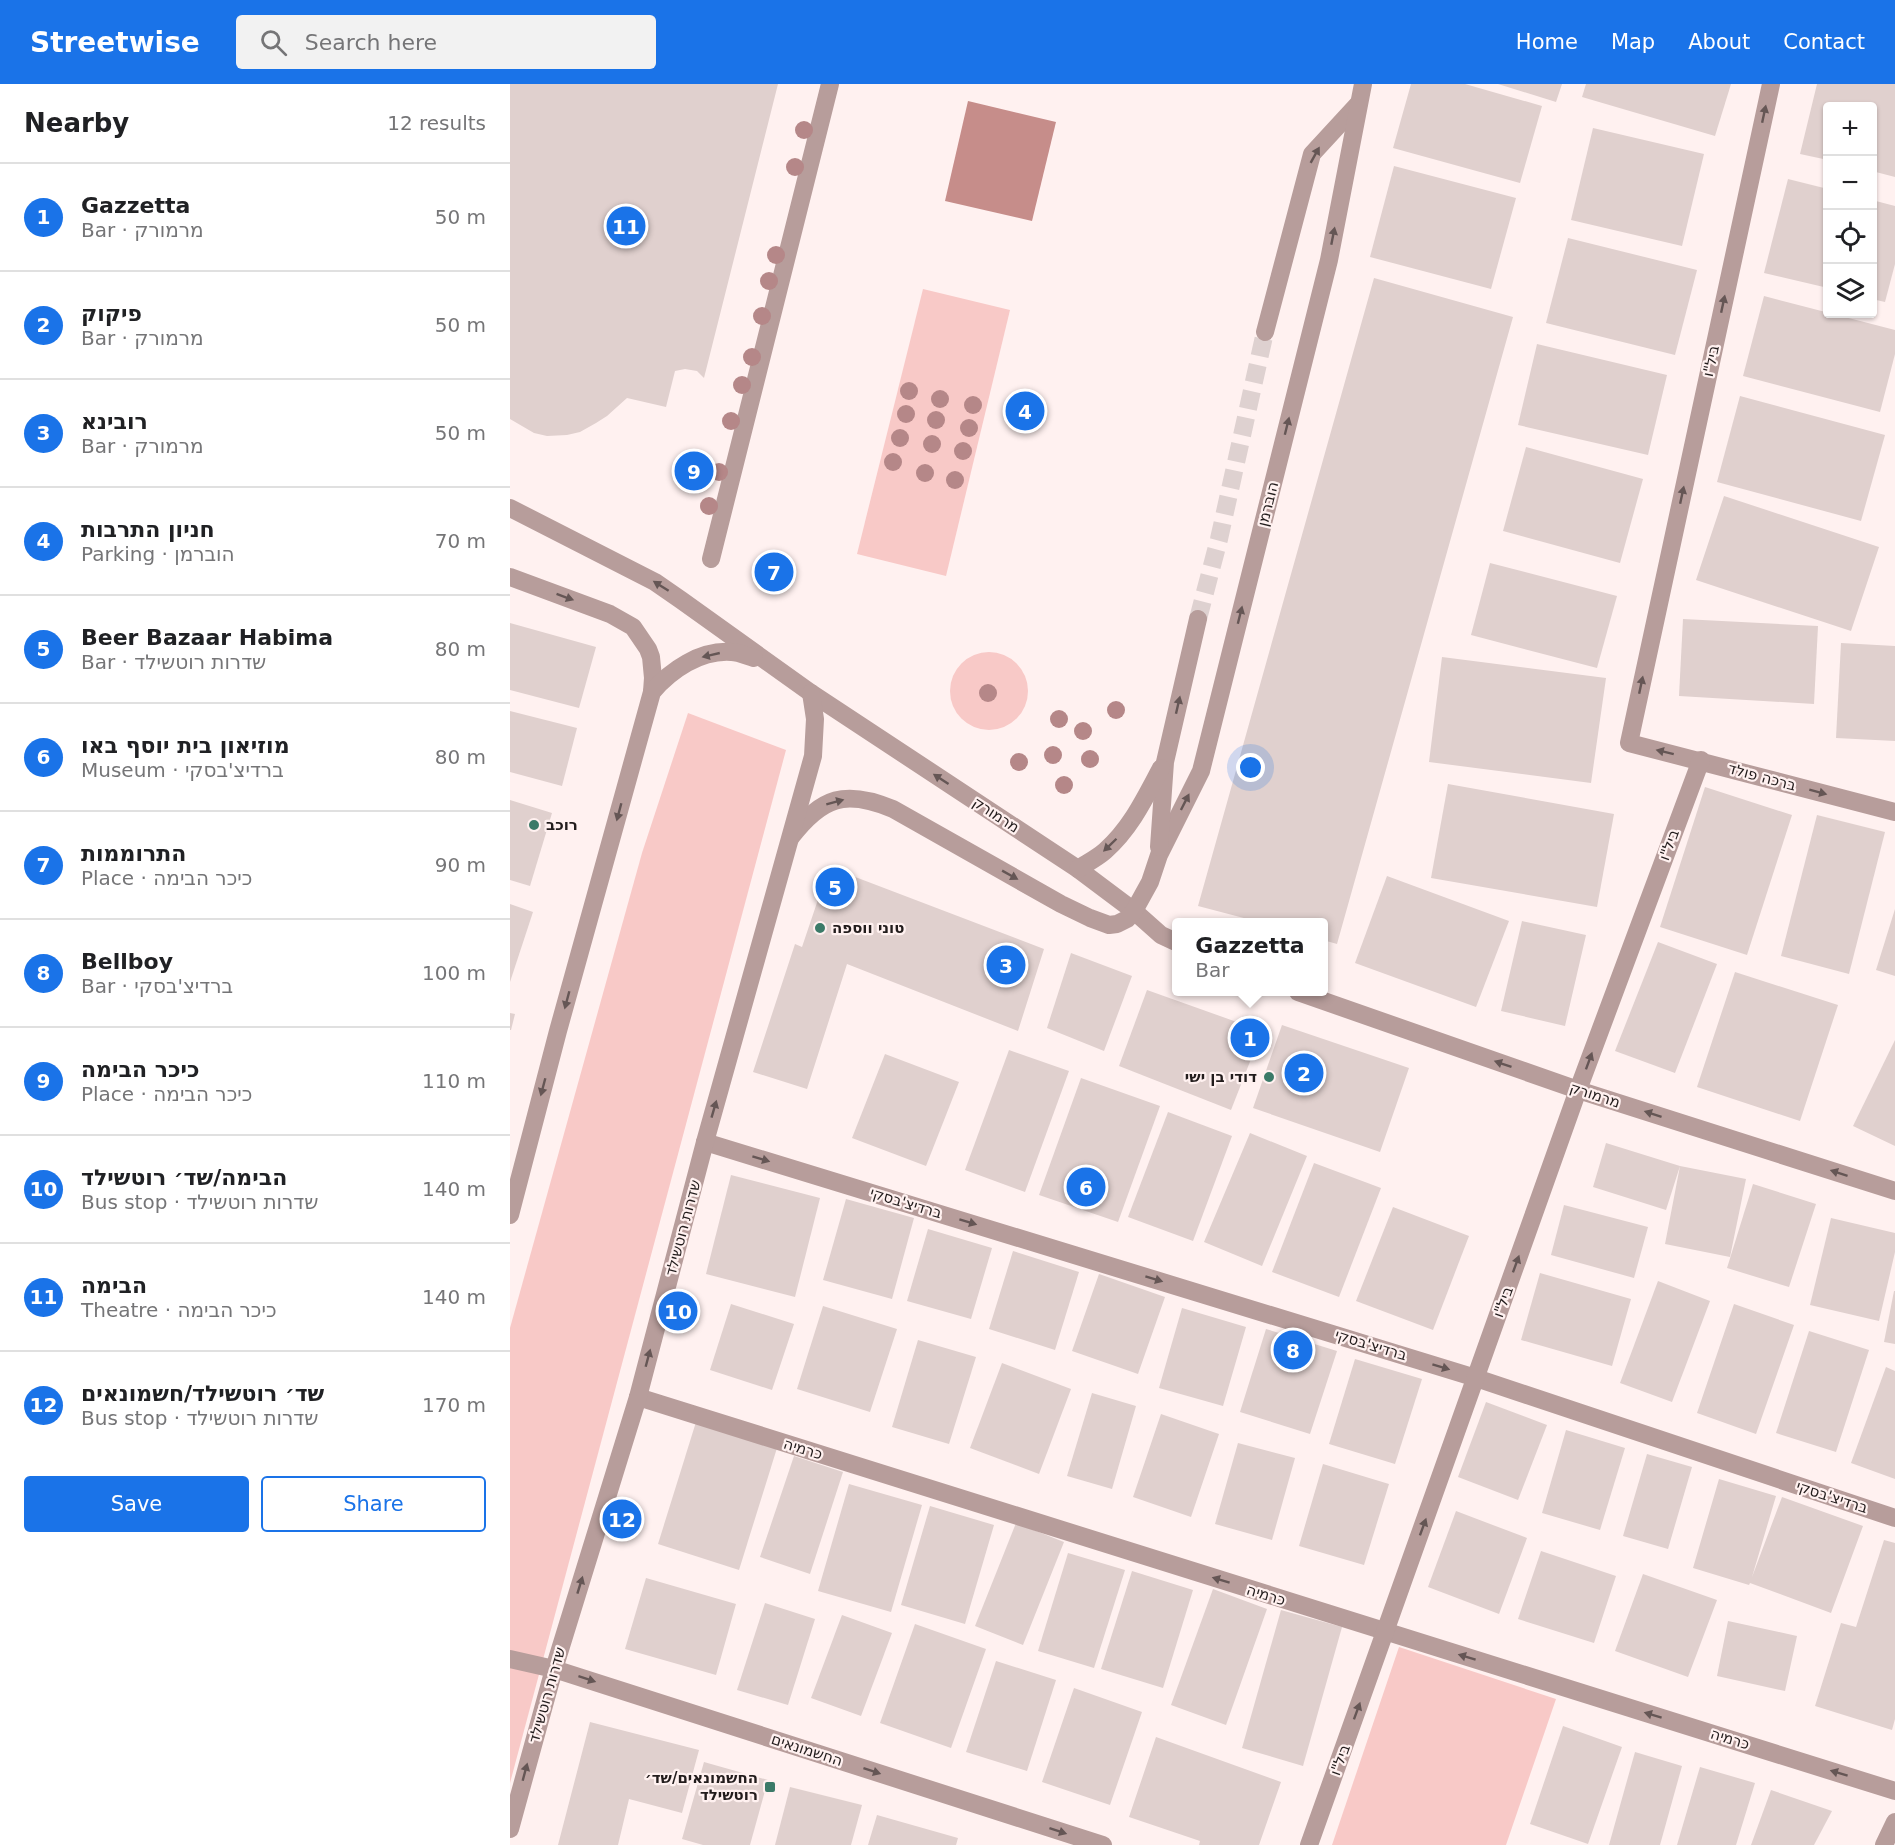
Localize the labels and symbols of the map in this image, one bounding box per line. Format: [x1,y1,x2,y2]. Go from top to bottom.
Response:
one-way arrow [1760,104,1770,123]
one-way arrow [1310,146,1320,163]
pin: 11 [606,204,646,248]
one-way arrow [1329,227,1338,246]
one-way arrow [1719,294,1728,313]
street label: ביל"ו [1699,343,1723,378]
pin: 4 [1006,388,1044,434]
one-way arrow [1283,417,1293,435]
pin: 9 [674,448,714,494]
street label: הוברמן [1254,480,1282,528]
one-way arrow [1678,485,1687,504]
pin: 7 [754,550,794,594]
one-way arrow [652,581,669,592]
one-way arrow [556,592,574,602]
one-way arrow [1235,606,1245,624]
one-way arrow [701,651,720,661]
one-way arrow [1637,676,1646,695]
one-way arrow [1174,695,1183,714]
one-way arrow [1656,746,1674,756]
your location [1236,753,1265,782]
street label: ברכה פולד [1726,759,1798,795]
one-way arrow [934,773,950,785]
one-way arrow [1809,787,1828,797]
street label: מרמורק [969,793,1023,837]
one-way arrow [1181,793,1190,810]
one-way arrow [826,796,844,806]
one-way arrow [613,802,623,821]
place label: רוכב [546,816,578,834]
marker: רוכב [527,818,541,832]
street label: ביל"ו [1655,827,1683,863]
one-way arrow [1104,838,1118,852]
pin: 5 [816,864,854,910]
one-way arrow [1002,870,1019,880]
place label: טוני ווספה [832,919,904,937]
marker: טוני ווספה [813,921,827,935]
pin: 3 [986,942,1026,988]
one-way arrow [561,990,571,1009]
pin: 1 [1230,1016,1270,1060]
pin: 2 [1284,1050,1324,1096]
one-way arrow [1585,1052,1594,1070]
one-way arrow [1494,1058,1512,1068]
place label: דודי בן ישי [1185,1068,1257,1086]
marker: דודי בן ישי [1262,1070,1276,1084]
one-way arrow [538,1078,548,1097]
street label: מרמורק [1567,1078,1623,1112]
one-way arrow [710,1100,720,1118]
one-way arrow [1644,1109,1662,1118]
one-way arrow [752,1155,770,1164]
pin: 6 [1066,1164,1106,1210]
one-way arrow [1830,1168,1848,1177]
street label: שדרות רוטשילד [661,1178,705,1278]
street label: ברדיצ'בסקי [868,1184,944,1223]
one-way arrow [959,1218,977,1227]
one-way arrow [1512,1255,1522,1273]
one-way arrow [1145,1275,1163,1284]
street label: ביל"ו [1489,1284,1517,1320]
pin: 10 [658,1288,698,1334]
street label: ברדיצ'בסקי [1333,1326,1409,1365]
pin: 8 [1274,1328,1312,1372]
one-way arrow [644,1349,654,1367]
one-way arrow [1432,1363,1450,1372]
street label: כרמיה [781,1435,825,1463]
street label: ברדיצ'בסקי [1794,1477,1870,1517]
pin: 12 [602,1496,642,1542]
one-way arrow [1418,1518,1428,1536]
one-way arrow [1212,1575,1230,1584]
one-way arrow [576,1576,585,1594]
street label: כרמיה [1244,1581,1288,1609]
street label: שדרות רוטשילד [525,1645,569,1745]
one-way arrow [1458,1652,1476,1661]
one-way arrow [578,1675,596,1685]
one-way arrow [1353,1702,1363,1720]
one-way arrow [1644,1710,1662,1719]
street label: כרמיה [1708,1725,1752,1753]
street label: החשמונאים [769,1730,845,1770]
street label: ביל"ו [1326,1742,1354,1778]
one-way arrow [521,1763,531,1781]
one-way arrow [863,1767,881,1776]
one-way arrow [1830,1768,1848,1777]
place label: החשמונאים/שד׳ רוטשילד [645,1769,758,1804]
marker: החשמונאים/שד׳ רוטשילד [763,1780,777,1794]
one-way arrow [1049,1826,1067,1836]

